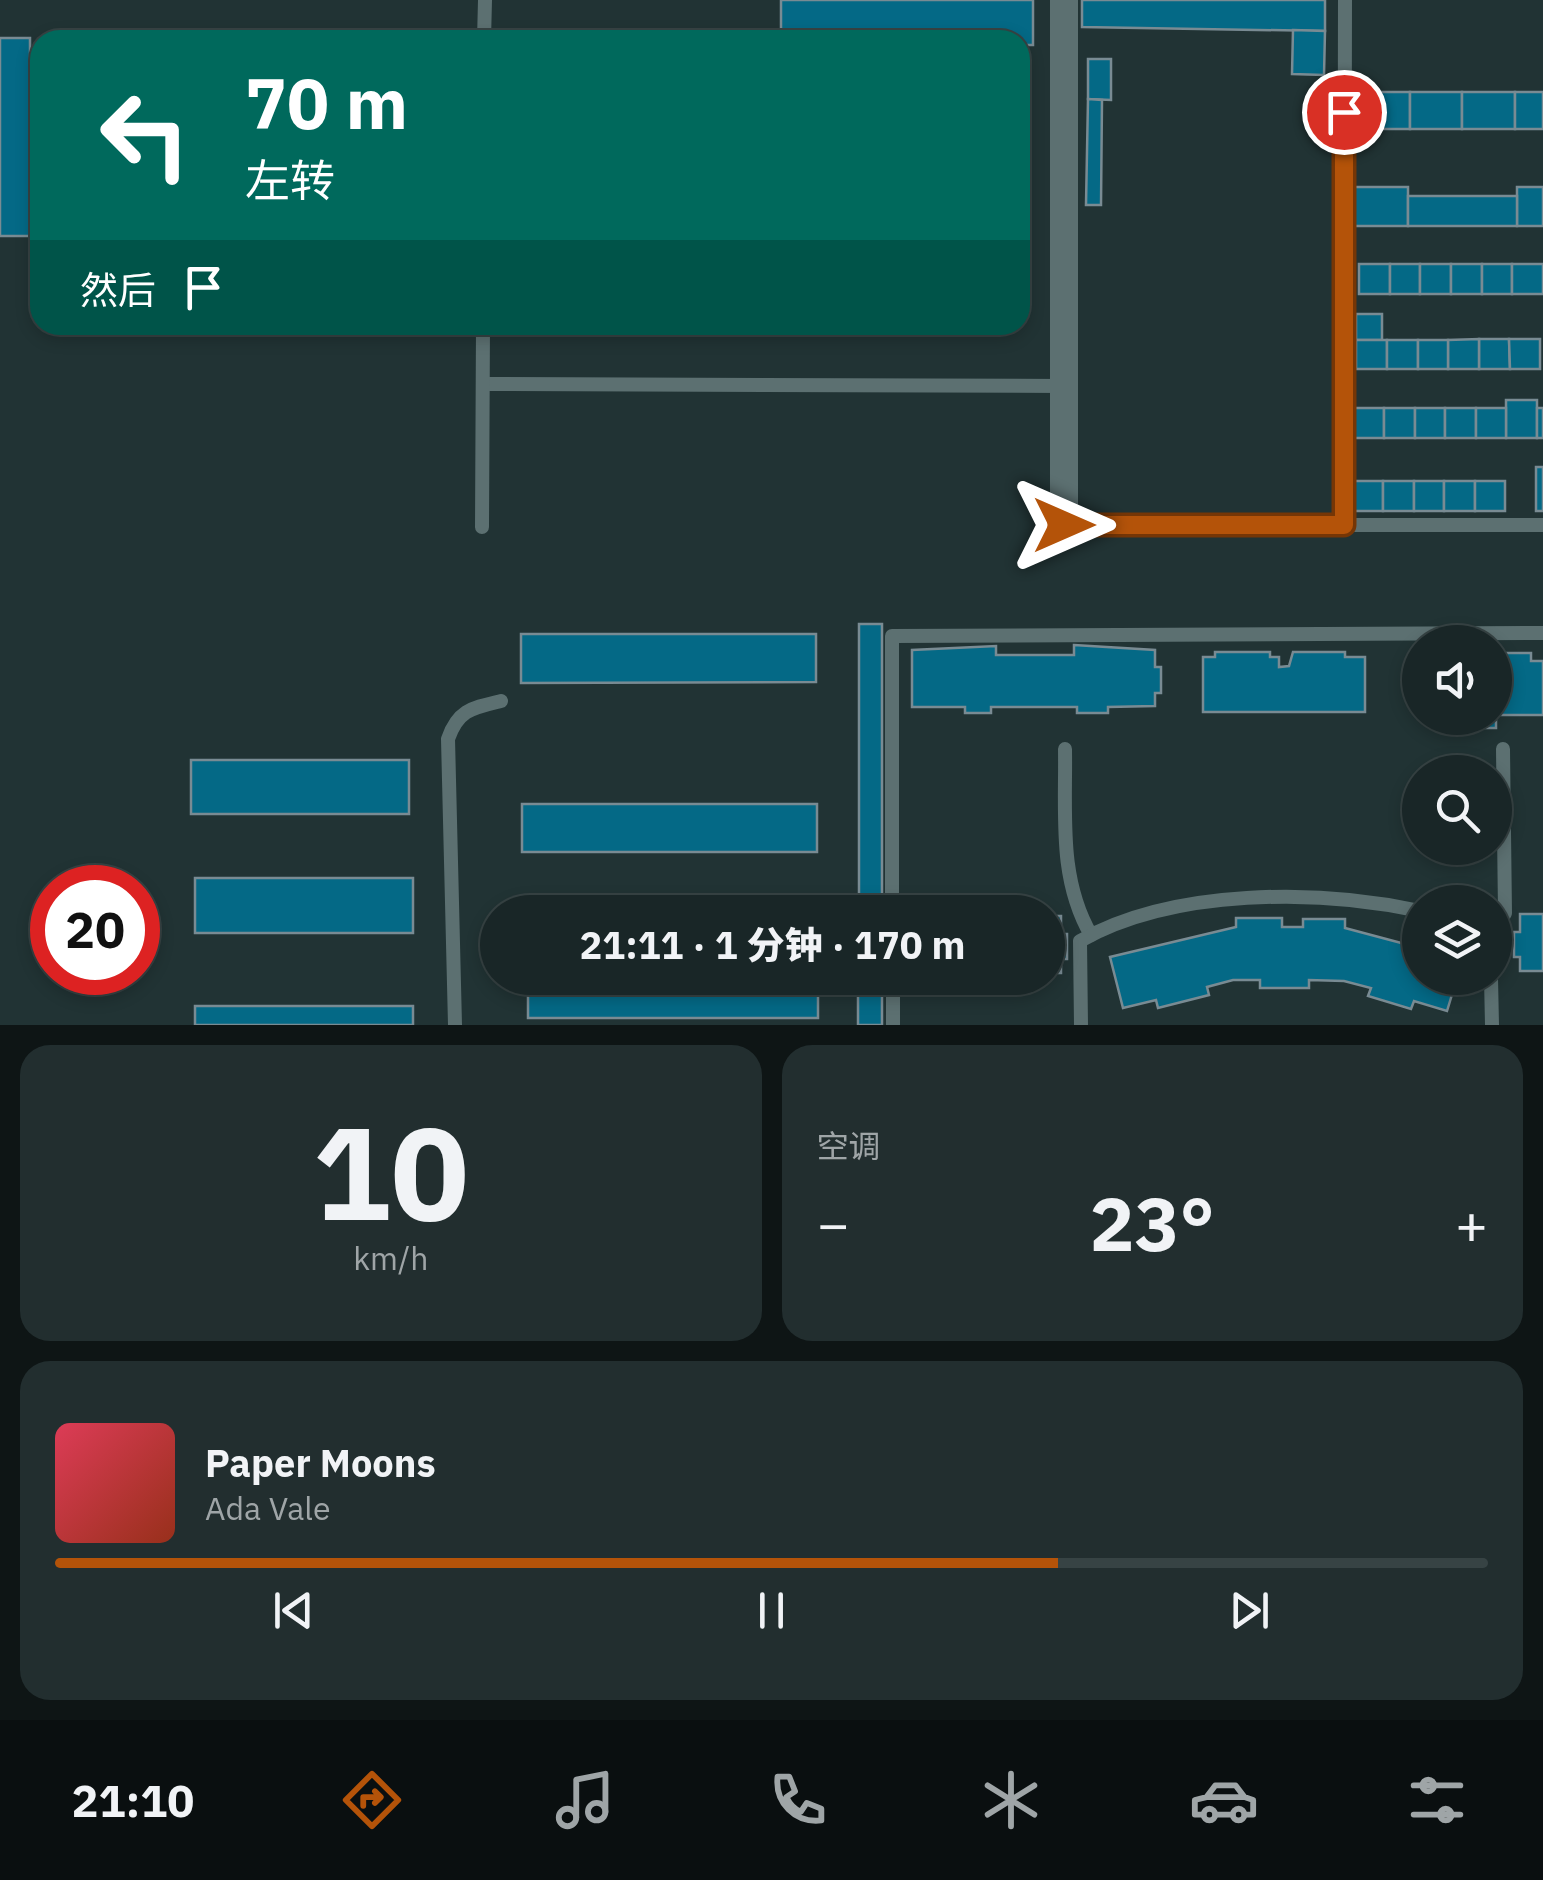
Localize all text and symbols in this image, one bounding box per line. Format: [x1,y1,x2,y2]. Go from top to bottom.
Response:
text: 70 m [245,57,408,148]
icon: left [80,70,210,200]
pin [1302,70,1387,155]
icon: arrive [1317,85,1372,140]
text: 左转 [245,151,335,209]
icon: arrive [176,260,231,315]
text: 然后 [80,265,156,314]
position arrow [1012,473,1116,577]
map controls [1402,625,1512,995]
button: sound [1402,625,1512,735]
button: search [1402,755,1512,865]
speed limit sign: 20 [30,865,160,995]
button: layers [1402,885,1512,995]
text: 21:11 · 1 分钟 · 170 m [580,920,965,969]
text: 10 [313,1087,469,1256]
text: 空调 [817,1125,881,1167]
text: 23° [1090,1174,1215,1272]
text: − [817,1188,850,1259]
text: + [1455,1188,1488,1259]
text: km/h [353,1237,428,1279]
text: Paper Moons [205,1438,436,1487]
text: Ada Vale [205,1487,331,1529]
icon: previous [266,1583,321,1638]
icon: pause [744,1583,799,1638]
icon: next [1222,1583,1277,1638]
icon: directions [337,1765,407,1835]
icon: music [550,1765,620,1835]
icon: phone [763,1765,833,1835]
icon: climate [976,1765,1046,1835]
icon: car [1189,1765,1259,1835]
icon: filters [1402,1765,1472,1835]
text: 21:10 [71,1771,194,1829]

